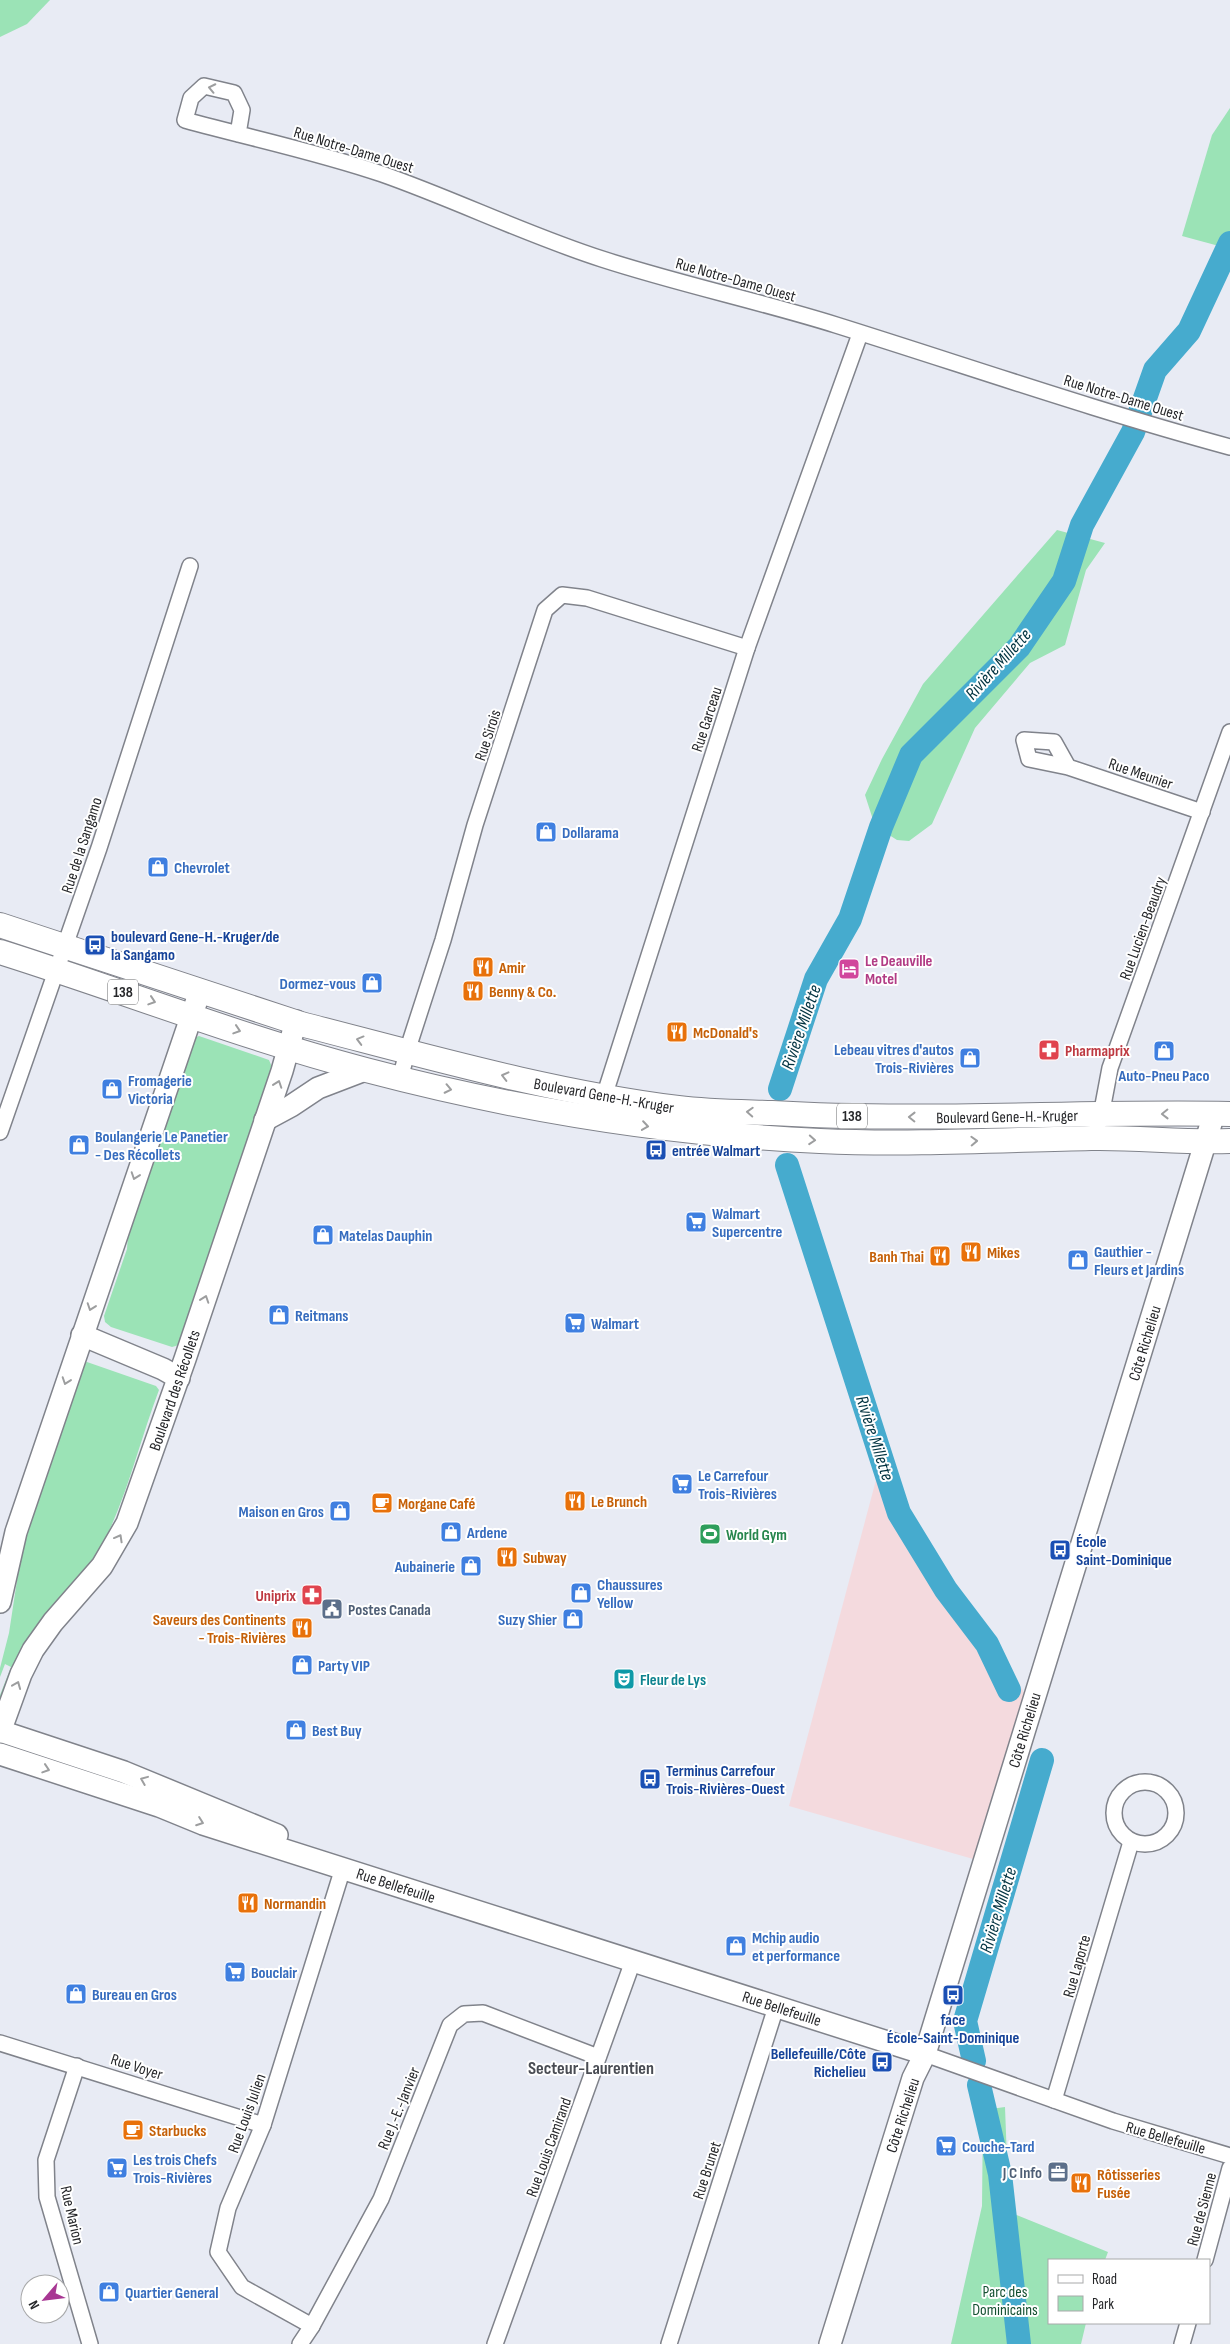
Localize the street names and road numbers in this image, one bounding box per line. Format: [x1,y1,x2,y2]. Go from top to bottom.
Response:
street label: Rue Notre-Dame Ouest [291,123,416,178]
street label: Rue Notre-Dame Ouest [673,254,798,307]
street label: Rue Notre-Dame Ouest [1061,371,1186,426]
street label: Rue Garceau [688,685,727,754]
street label: Rue Sirois [471,707,506,763]
street label: Rue Meunier [1106,755,1175,794]
street label: Rue de la Sangamo [58,795,107,896]
street label: Rue Lucien-Beaudry [1116,874,1171,983]
road number: 138 [108,980,138,1004]
street label: Boulevard Gene-H.-Kruger [532,1075,676,1118]
road number: 138 [837,1104,867,1128]
street label: Boulevard Gene-H.-Kruger [936,1107,1079,1128]
street label: Côte Richelieu [1125,1304,1166,1383]
street label: Boulevard des Récollets [146,1327,205,1453]
street label: Côte Richelieu [1005,1691,1046,1770]
street label: Rue Bellefeuille [354,1865,437,1908]
street label: Rue Laporte [1059,1933,1095,2000]
street label: Rue Bellefeuille [740,1988,823,2031]
street label: Rue Voyer [108,2050,165,2085]
street label: Rue J.-E.-Janvier [374,2064,425,2153]
street label: Rue Louis Julien [224,2071,271,2156]
street label: Côte Richelieu [882,2076,924,2155]
street label: Rue Louis Camirand [523,2095,576,2200]
street label: Rue Bellefeuille [1124,2118,1207,2159]
street label: Rue Brunet [689,2139,726,2202]
street label: Rue de Sienne [1184,2171,1221,2248]
street label: Rue Marion [56,2184,88,2247]

